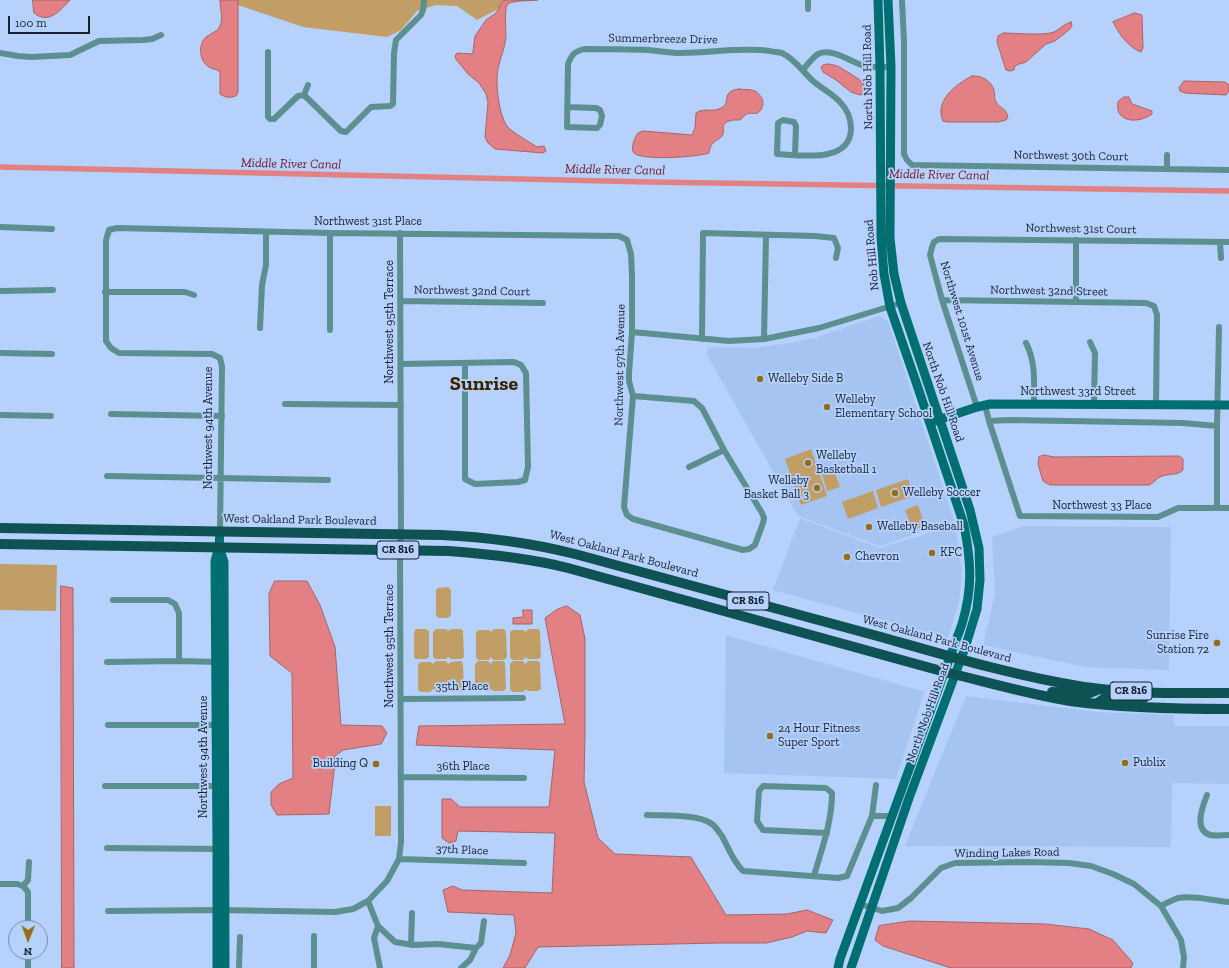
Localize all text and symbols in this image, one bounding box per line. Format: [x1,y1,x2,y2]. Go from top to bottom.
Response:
scale bar [10,8,92,34]
text: 100 m [15,16,47,30]
street label: North Nob Hill Road [860,24,876,130]
street label: Summerbreeze Drive [608,31,718,47]
street label: Northwest 30th Court [1014,148,1128,164]
water label: Middle River Canal [241,155,341,173]
water label: Middle River Canal [565,161,665,179]
water label: Middle River Canal [889,166,989,184]
street label: Northwest 31st Place [314,215,422,229]
street label: Nob Hill Road [862,219,882,291]
street label: Northwest 31st Court [1025,221,1137,237]
street label: Northwest 101st Avenue [937,259,987,383]
street label: Northwest 95th Terrace [383,260,397,384]
street label: Northwest 32nd Court [414,283,530,299]
street label: Northwest 32nd Street [990,283,1108,299]
street label: Northwest 97th Avenue [612,304,628,426]
street label: North Nob Hill Road [919,340,967,444]
street label: Northwest 94th Avenue [202,367,216,489]
district label: Sunrise [450,372,518,396]
place label: Welleby Side B [768,372,843,386]
marker: Welleby Side B [755,374,765,384]
street label: Northwest 33rd Street [1020,385,1136,399]
place label: Welleby Elementary School [835,393,932,421]
marker: Welleby Elementary School [822,402,832,412]
place label: Welleby Basketball 1 [816,449,876,477]
marker: Welleby Basketball 1 [803,458,813,468]
place label: Welleby Basket Ball 3 [744,474,809,502]
marker: Welleby Basket Ball 3 [812,483,822,493]
place label: Welleby Soccer [903,486,981,500]
marker: Welleby Soccer [890,488,900,498]
street label: Northwest 33 Place [1052,499,1152,513]
street label: West Oakland Park Boulevard [223,511,377,529]
place label: Welleby Baseball [877,520,963,534]
marker: Welleby Baseball [864,522,874,532]
street label: West Oakland Park Boulevard [548,527,700,581]
road number: CR 816 [377,541,419,559]
place label: KFC [940,546,962,560]
marker: KFC [927,548,937,558]
place label: Chevron [855,550,899,564]
marker: Chevron [842,552,852,562]
street label: Northwest 95th Terrace [383,584,397,708]
road number: CR 816 [727,592,769,610]
street label: West Oakland Park Boulevard [861,612,1013,666]
place label: Sunrise Fire Station 72 [1146,629,1209,657]
marker: Sunrise Fire Station 72 [1212,638,1222,648]
street label: North Nob Hill Road [903,661,953,765]
street label: 35th Place [436,680,488,694]
road number: CR 816 [1110,682,1152,700]
street label: Northwest 94th Avenue [197,696,211,818]
place label: 24 Hour Fitness Super Sport [778,722,860,750]
marker: 24 Hour Fitness Super Sport [765,731,775,741]
place label: Publix [1133,756,1166,770]
place label: Building Q [313,757,368,771]
marker: Publix [1120,758,1130,768]
marker: Building Q [371,759,381,769]
street label: 36th Place [436,760,490,774]
street label: 37th Place [436,842,488,858]
street label: Winding Lakes Road [954,845,1060,861]
north arrow [8,920,48,960]
text: N [23,945,32,958]

